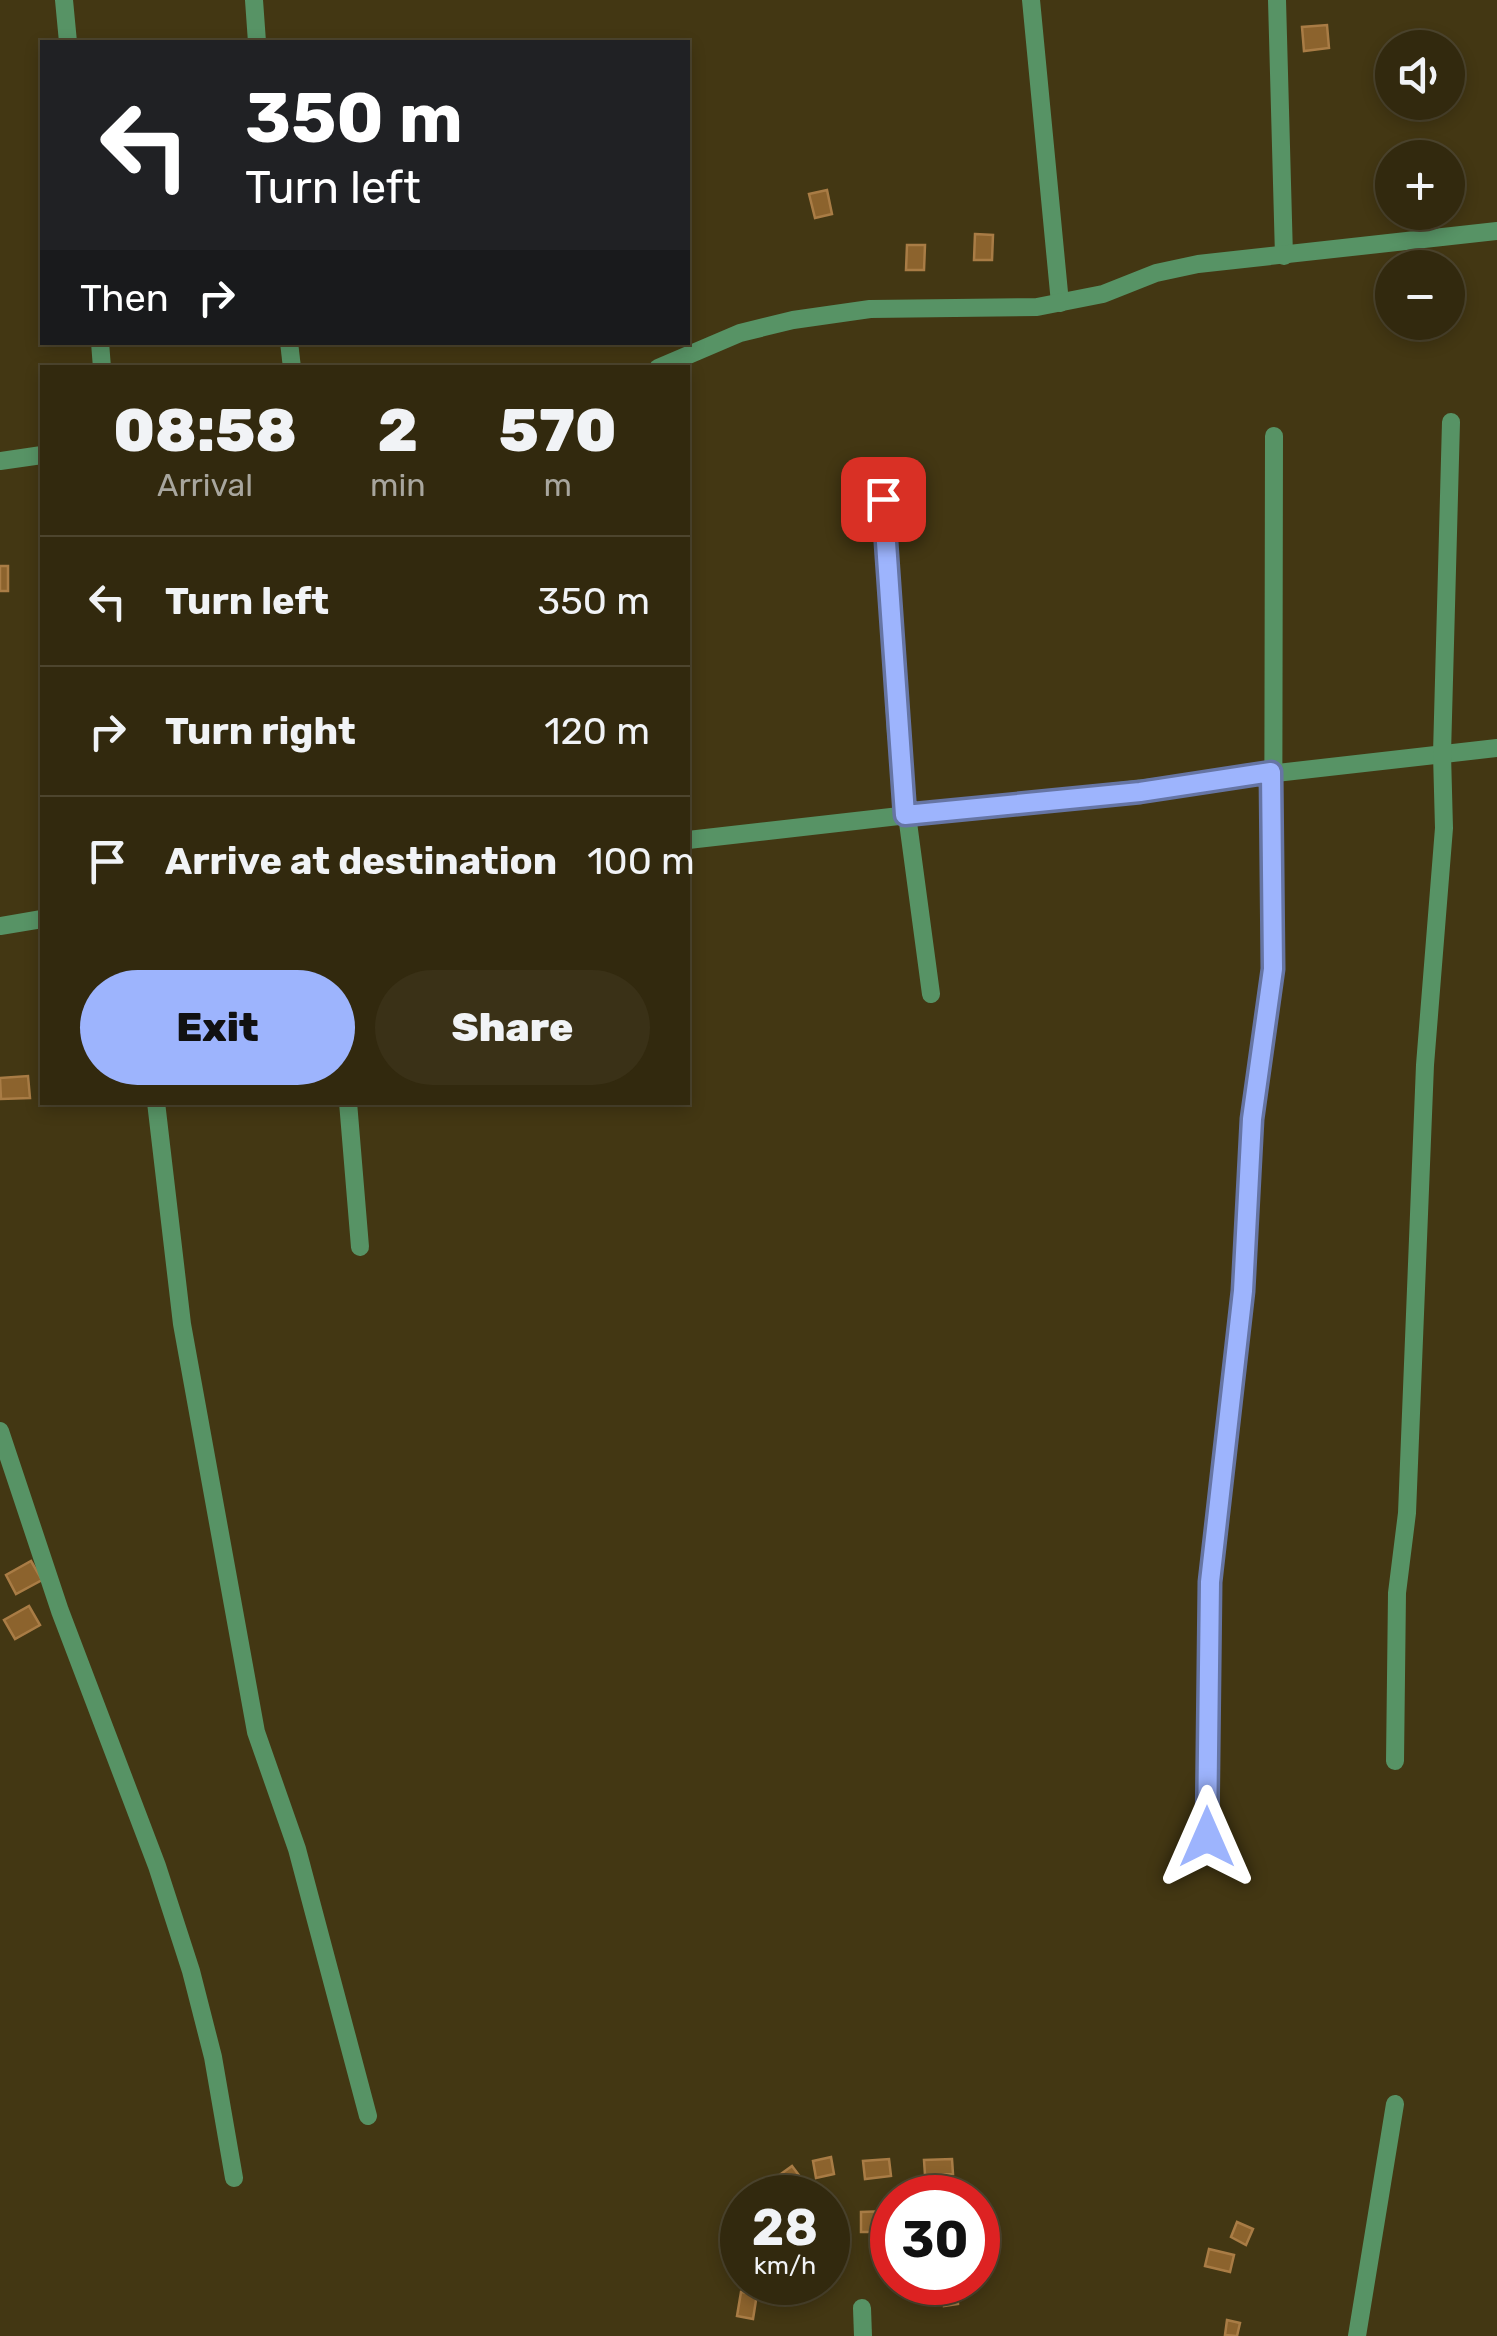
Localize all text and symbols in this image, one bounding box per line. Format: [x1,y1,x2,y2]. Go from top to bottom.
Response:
map controls [1375,30,1465,340]
button: sound [1375,30,1465,120]
text: 350 m [245,77,463,160]
icon: left [80,80,210,210]
button: + [1375,140,1465,230]
text: Turn left [245,161,421,214]
button: − [1375,250,1465,340]
icon: right [189,270,244,325]
text: Then [80,275,169,321]
text: 08:58 [113,395,297,466]
text: 2 [378,395,418,466]
text: 570 [499,395,617,466]
pin [841,457,926,542]
text: Arrival [157,466,253,504]
text: min [370,466,426,504]
text: m [544,466,572,504]
icon: arrive [856,472,911,527]
icon: left [80,574,135,629]
text: Turn left [165,578,329,624]
text: 350 m [537,578,650,624]
icon: right [80,704,135,759]
text: Turn right [165,708,356,754]
text: 120 m [544,708,650,754]
icon: arrive [80,834,135,889]
text: Arrive at destination [165,838,557,884]
text: 100 m [587,838,695,884]
button: Exit [80,970,355,1085]
button: Share [375,970,650,1085]
position arrow [1155,1785,1259,1889]
speed limit sign: 30 [870,2175,1000,2305]
text: 28 [752,2198,818,2258]
text: km/h [754,2251,816,2280]

